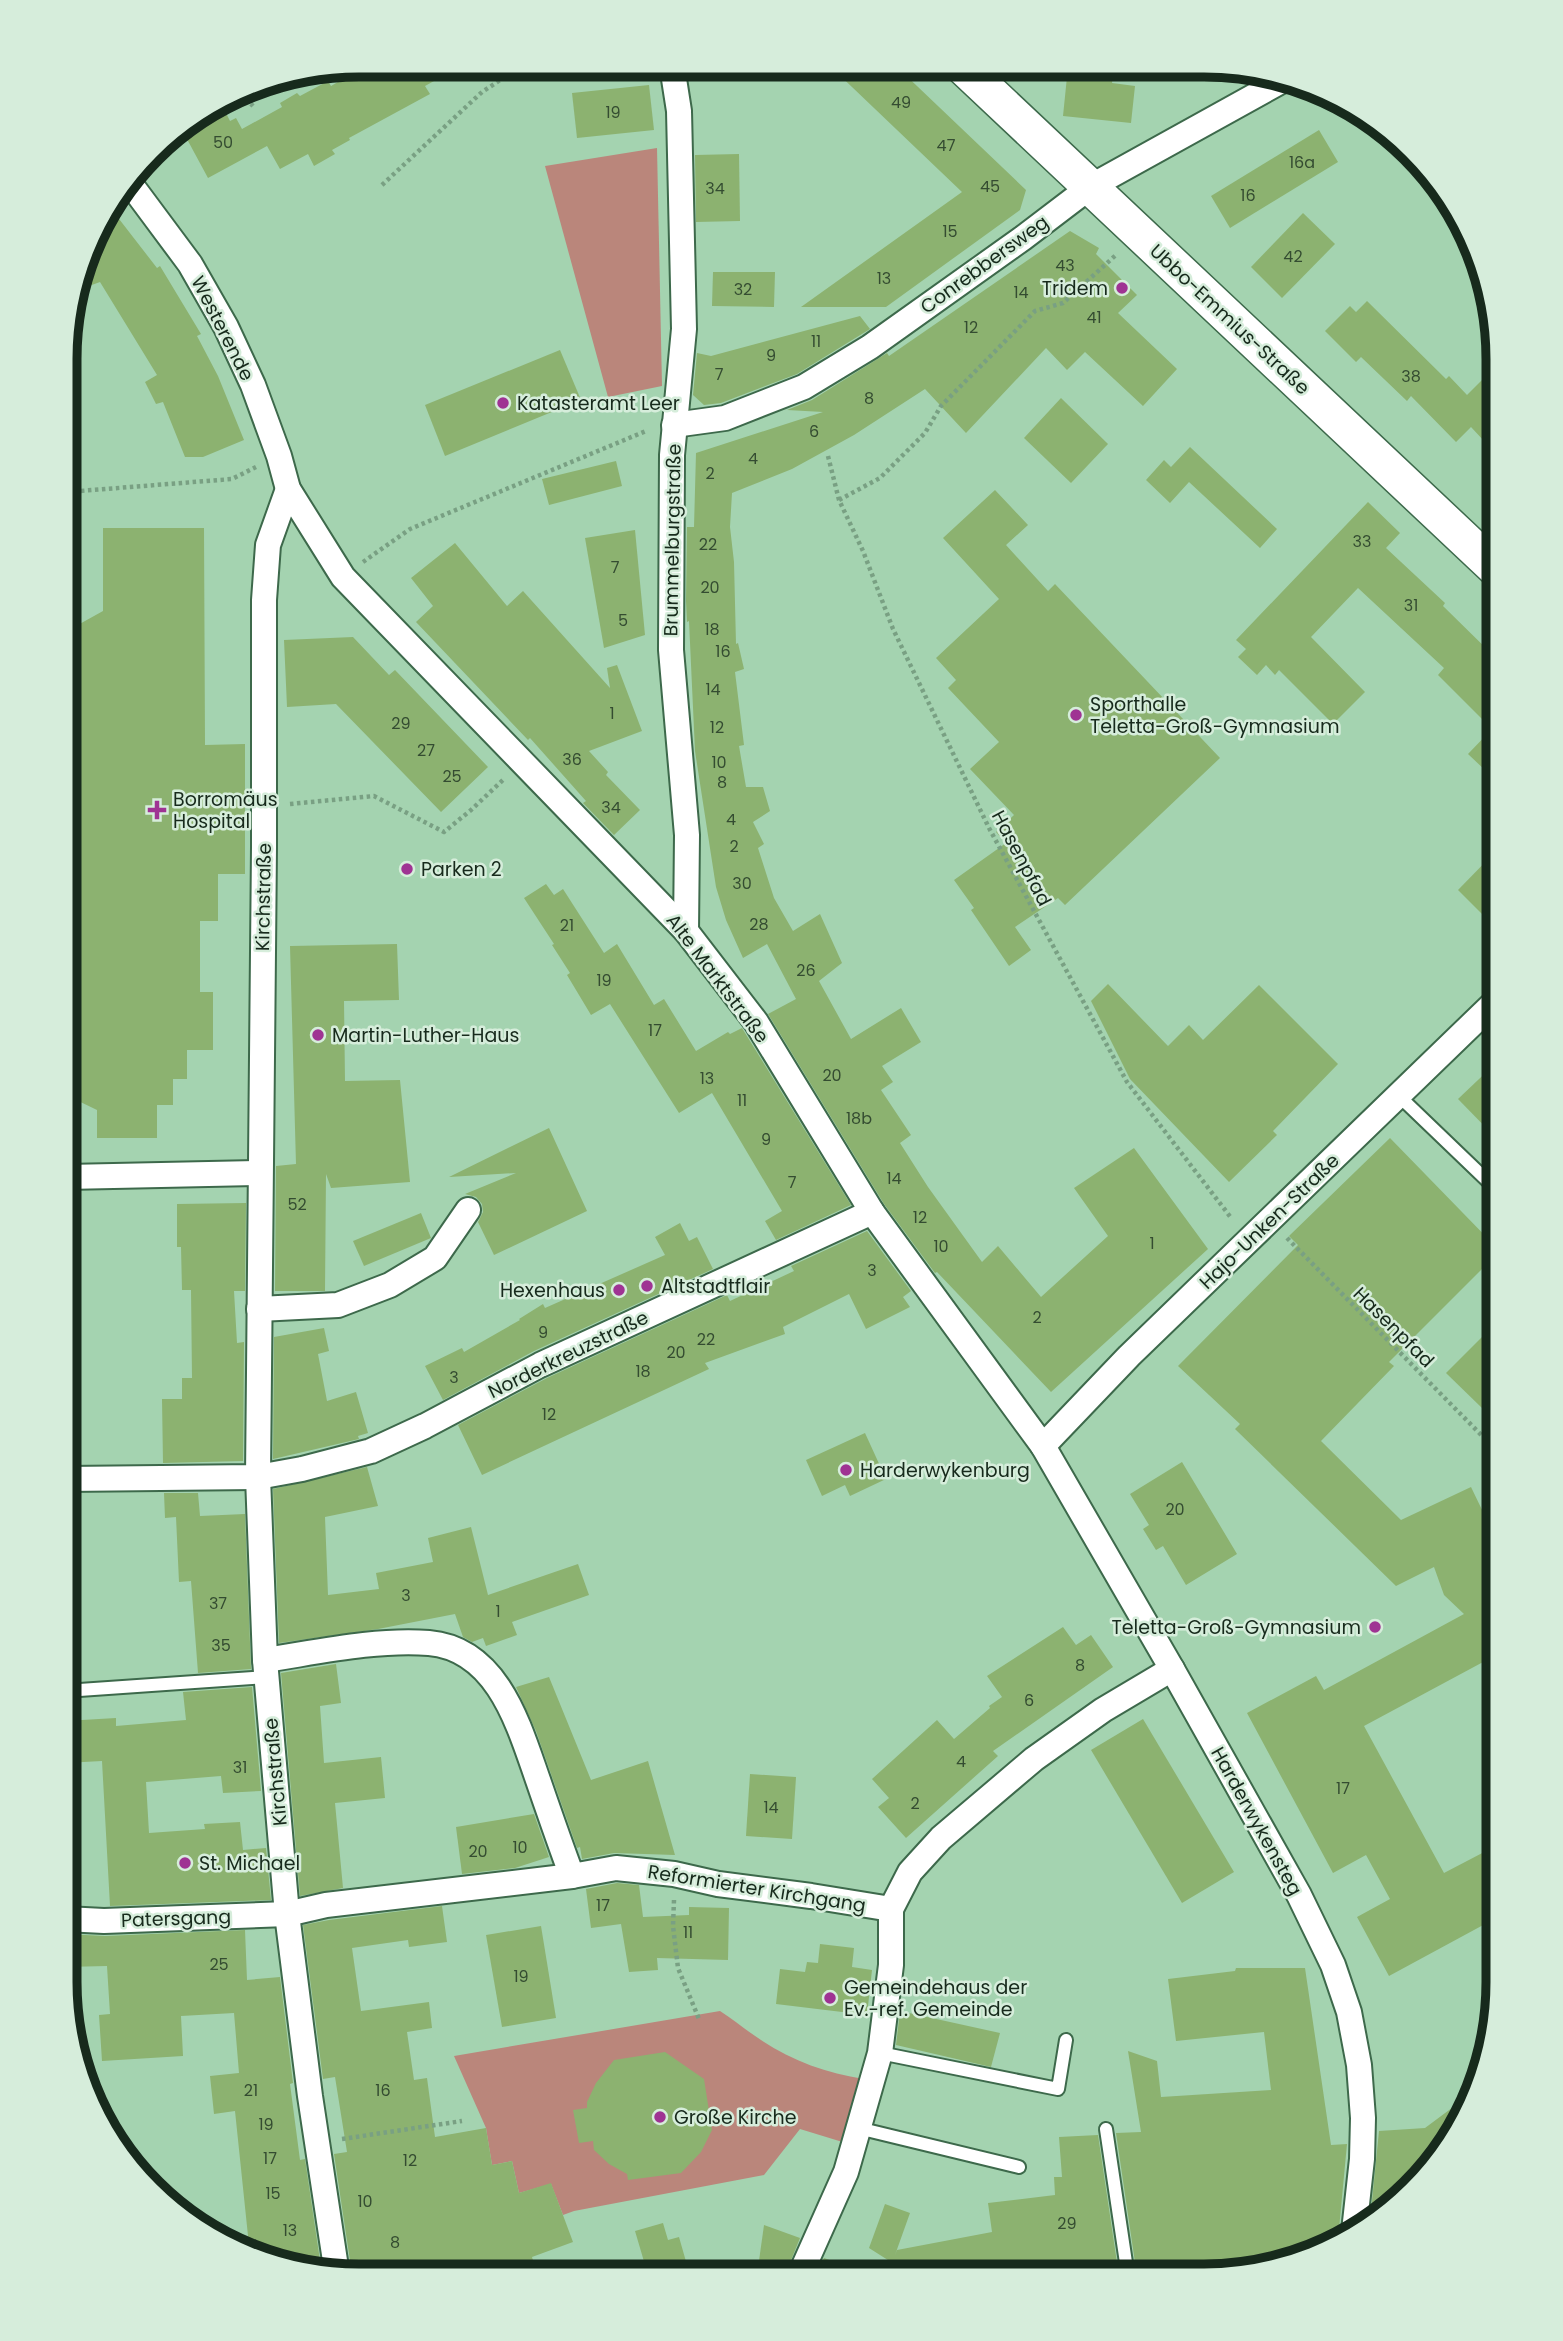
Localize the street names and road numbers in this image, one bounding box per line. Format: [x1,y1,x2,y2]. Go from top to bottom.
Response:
street label: Conrebbersweg [915,209,1054,320]
street label: Ubbo-Emmius-Straße [1144,238,1316,401]
street label: Westerende [185,271,261,385]
street label: Brummelburgstraße [657,443,688,637]
street label: Hasenpfad [985,806,1058,911]
street label: Kirchstraße [249,843,278,951]
street label: Alte Marktstraße [660,908,775,1049]
street label: Hajo-Unken-Straße [1193,1147,1345,1295]
street label: Hasenpfad [1347,1281,1440,1374]
street label: Norderkreuzstraße [484,1304,653,1405]
street label: Kirchstraße [257,1717,294,1827]
street label: Harderwykensteg [1204,1742,1309,1900]
street label: Reformierter Kirchgang [646,1858,868,1919]
street label: Patersgang [120,1903,232,1934]

